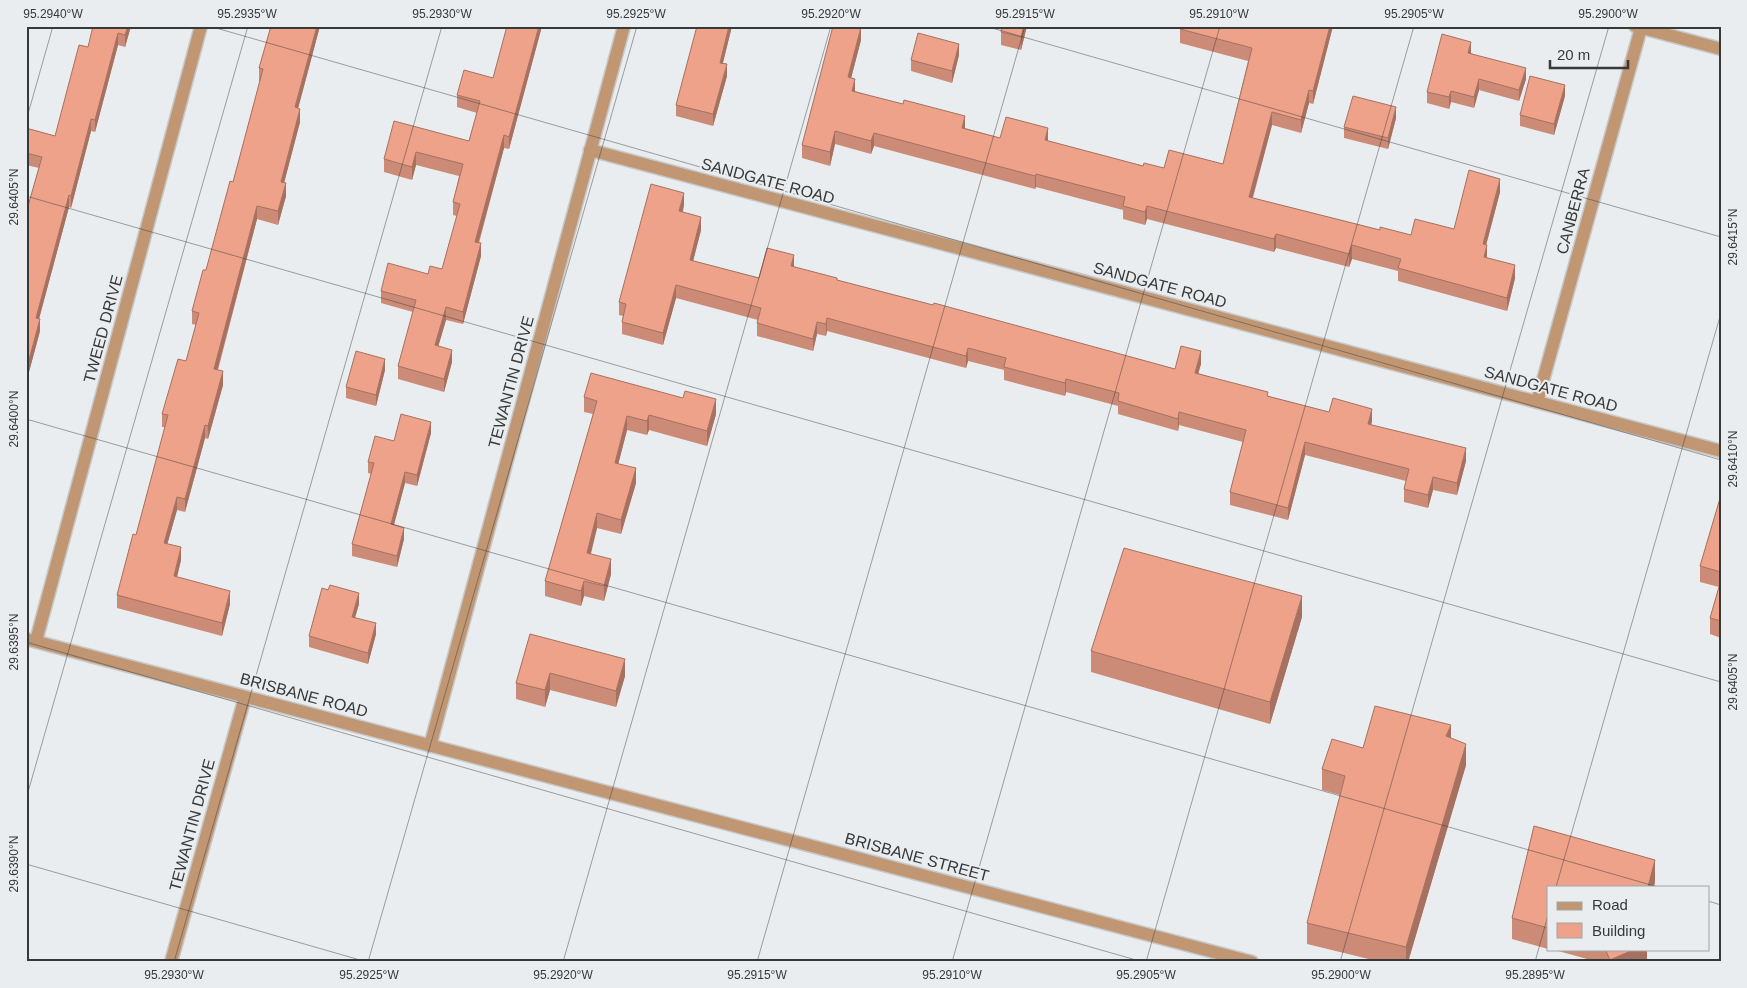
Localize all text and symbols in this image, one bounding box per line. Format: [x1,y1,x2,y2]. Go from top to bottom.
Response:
text: 95.2940°W [23,7,83,21]
text: 95.2935°W [217,7,277,21]
text: 95.2930°W [412,7,472,21]
text: 95.2925°W [606,7,666,21]
text: 95.2920°W [801,7,861,21]
text: 95.2915°W [995,7,1055,21]
text: 95.2910°W [1189,7,1249,21]
text: 95.2905°W [1384,7,1444,21]
text: 95.2900°W [1578,7,1638,21]
scale bar [1550,38,1627,70]
text: 20 m [1557,46,1590,63]
street label: SANDGATE ROAD [699,155,837,207]
street label: CANBERRA [1553,166,1593,256]
text: 29.6405°N [7,169,21,225]
text: 29.6415°N [1726,209,1740,265]
street label: SANDGATE ROAD [1091,259,1229,311]
street label: TWEED DRIVE [80,273,126,385]
street label: TEWANTIN DRIVE [485,314,537,450]
street label: SANDGATE ROAD [1482,363,1620,415]
text: 29.6400°N [7,391,21,447]
text: 29.6410°N [1726,431,1740,487]
text: 29.6395°N [7,614,21,670]
text: 29.6405°N [1726,654,1740,710]
street label: BRISBANE ROAD [238,670,370,720]
street label: TEWANTIN DRIVE [166,757,218,893]
street label: BRISBANE STREET [843,830,991,884]
text: 29.6390°N [7,836,21,892]
legend [1547,886,1710,950]
text: Road [1592,896,1628,913]
text: Building [1592,922,1645,939]
text: 95.2930°W [144,968,204,982]
text: 95.2925°W [339,968,399,982]
text: 95.2920°W [533,968,593,982]
text: 95.2915°W [727,968,787,982]
text: 95.2910°W [922,968,982,982]
text: 95.2905°W [1116,968,1176,982]
text: 95.2900°W [1311,968,1371,982]
text: 95.2895°W [1505,968,1565,982]

